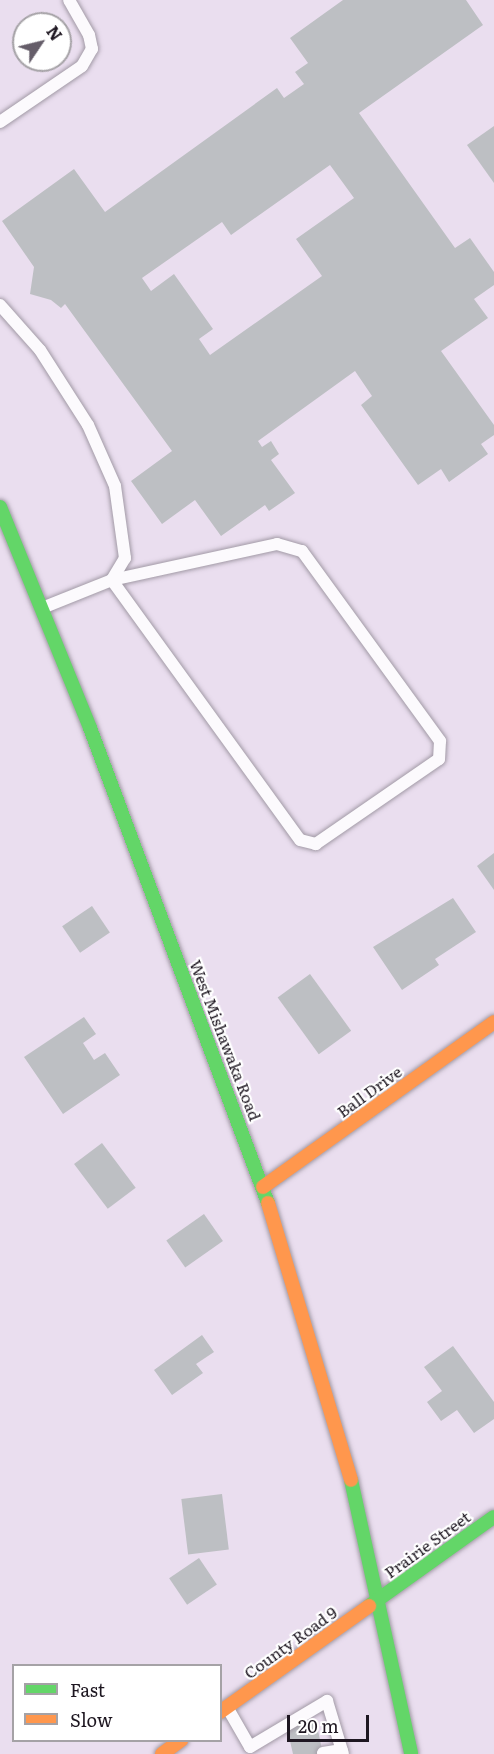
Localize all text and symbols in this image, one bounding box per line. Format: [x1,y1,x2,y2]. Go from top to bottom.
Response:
north arrow [12,12,72,72]
text: N [41,20,69,45]
street label: West Mishawaka Road [186,957,266,1123]
street label: Ball Drive [333,1061,405,1121]
street label: Prairie Street [380,1506,474,1582]
street label: County Road 9 [240,1602,340,1682]
legend [12,1664,222,1742]
text: Fast [70,1676,105,1703]
scale bar [290,1703,372,1741]
text: Slow [70,1706,112,1733]
text: 20 m [298,1712,339,1739]

